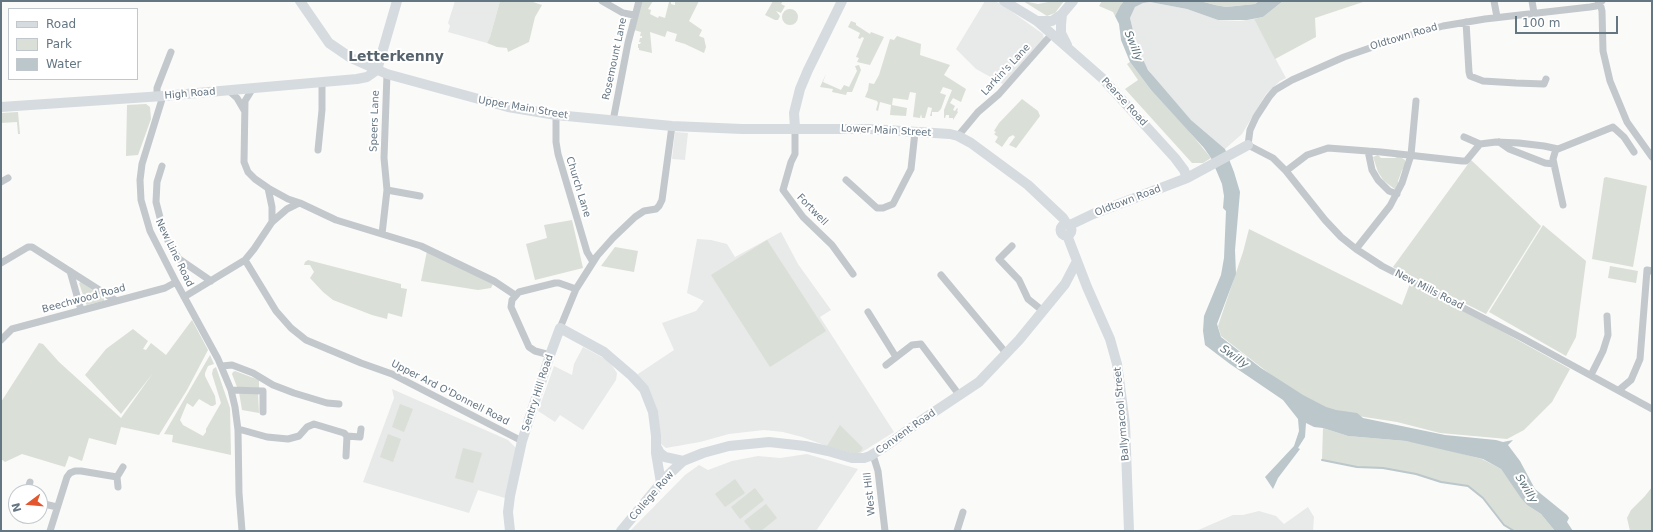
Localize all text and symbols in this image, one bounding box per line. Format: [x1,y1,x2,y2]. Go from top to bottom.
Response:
legend [8,8,138,80]
scale bar [1517,8,1620,34]
text: 100 m [1522,16,1560,30]
text: Road [46,17,76,31]
street label: Rosemount Lane [600,17,630,101]
street label: Oldtown Road [1369,21,1439,53]
water label: Swilly [1121,29,1145,63]
text: Park [46,37,72,51]
street label: Larkin's Lane [979,42,1033,98]
district label: Letterkenny [348,49,444,65]
text: Water [46,57,81,71]
street label: Pearse Road [1099,75,1149,129]
street label: High Road [164,86,216,102]
street label: Speers Lane [368,90,382,152]
street label: Upper Main Street [477,94,569,122]
street label: Lower Main Street [840,123,932,139]
street label: Church Lane [563,155,593,219]
street label: Oldtown Road [1093,183,1163,219]
street label: Fortwell [794,192,830,228]
street label: New Line Road [152,217,196,289]
street label: New Mills Road [1393,268,1465,312]
street label: Beechwood Road [41,282,127,316]
water label: Swilly [1217,343,1251,371]
street label: Sentry Hill Road [520,353,556,433]
street label: Upper Ard O'Donnell Road [389,358,511,428]
street label: Ballymacool Street [1112,366,1132,462]
street label: Convent Road [874,407,938,457]
street label: College Row [627,469,677,523]
street label: West Hill [862,472,878,516]
water label: Swilly [1512,472,1540,506]
north arrow [8,484,48,524]
text: N [9,501,24,513]

